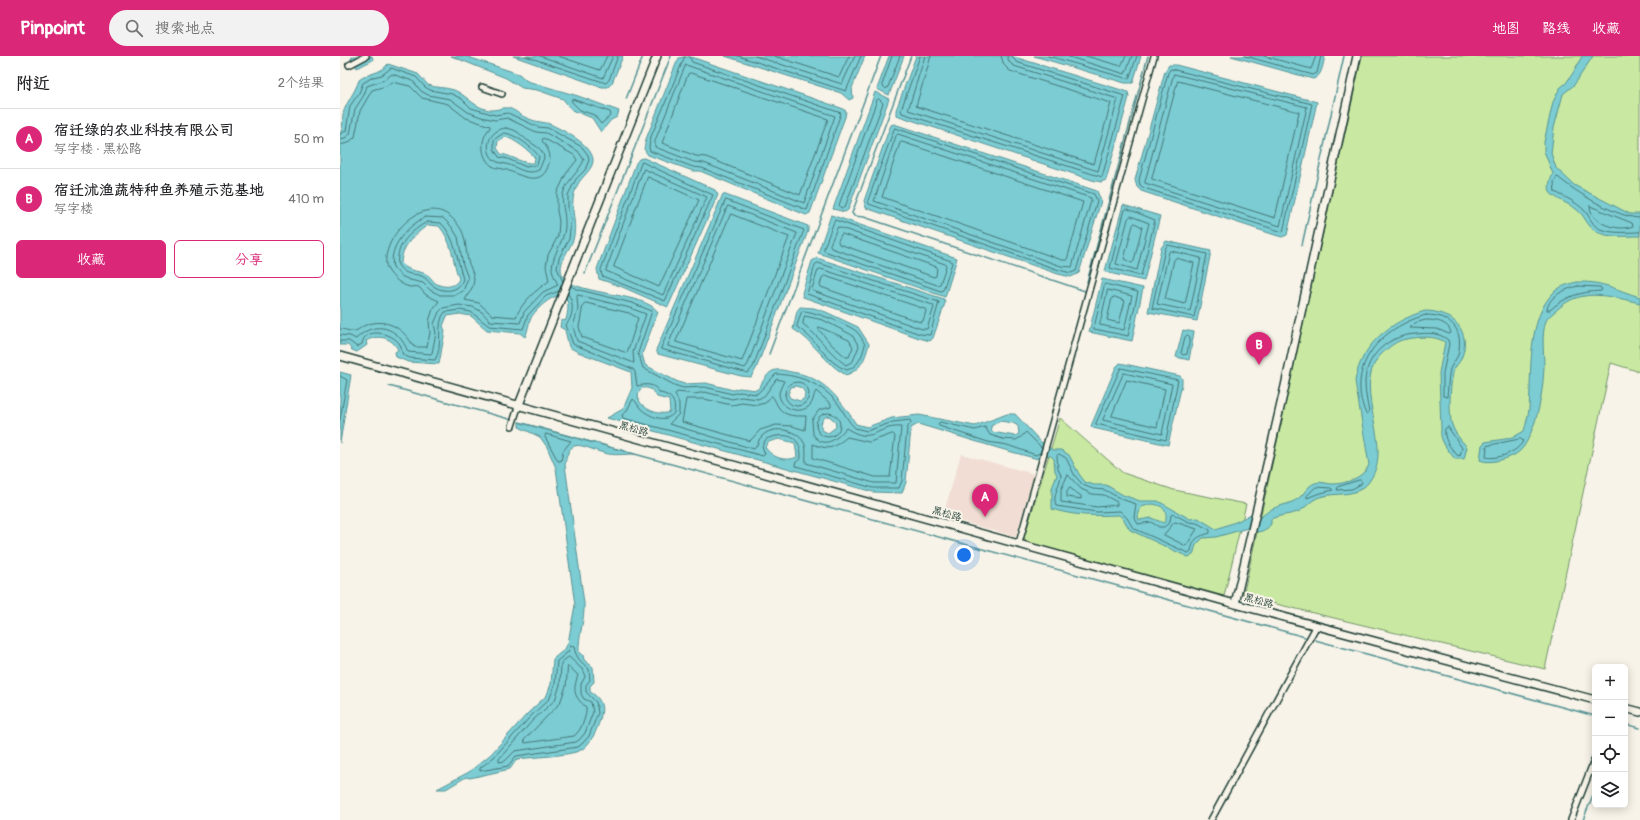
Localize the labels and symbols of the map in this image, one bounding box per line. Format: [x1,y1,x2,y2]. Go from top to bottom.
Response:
pin: B [1246,332,1272,365]
street label: 黑松路 [618,419,650,439]
pin: A [972,484,998,517]
street label: 黑松路 [931,504,963,524]
your location [954,545,974,565]
street label: 黑松路 [1243,591,1275,611]

